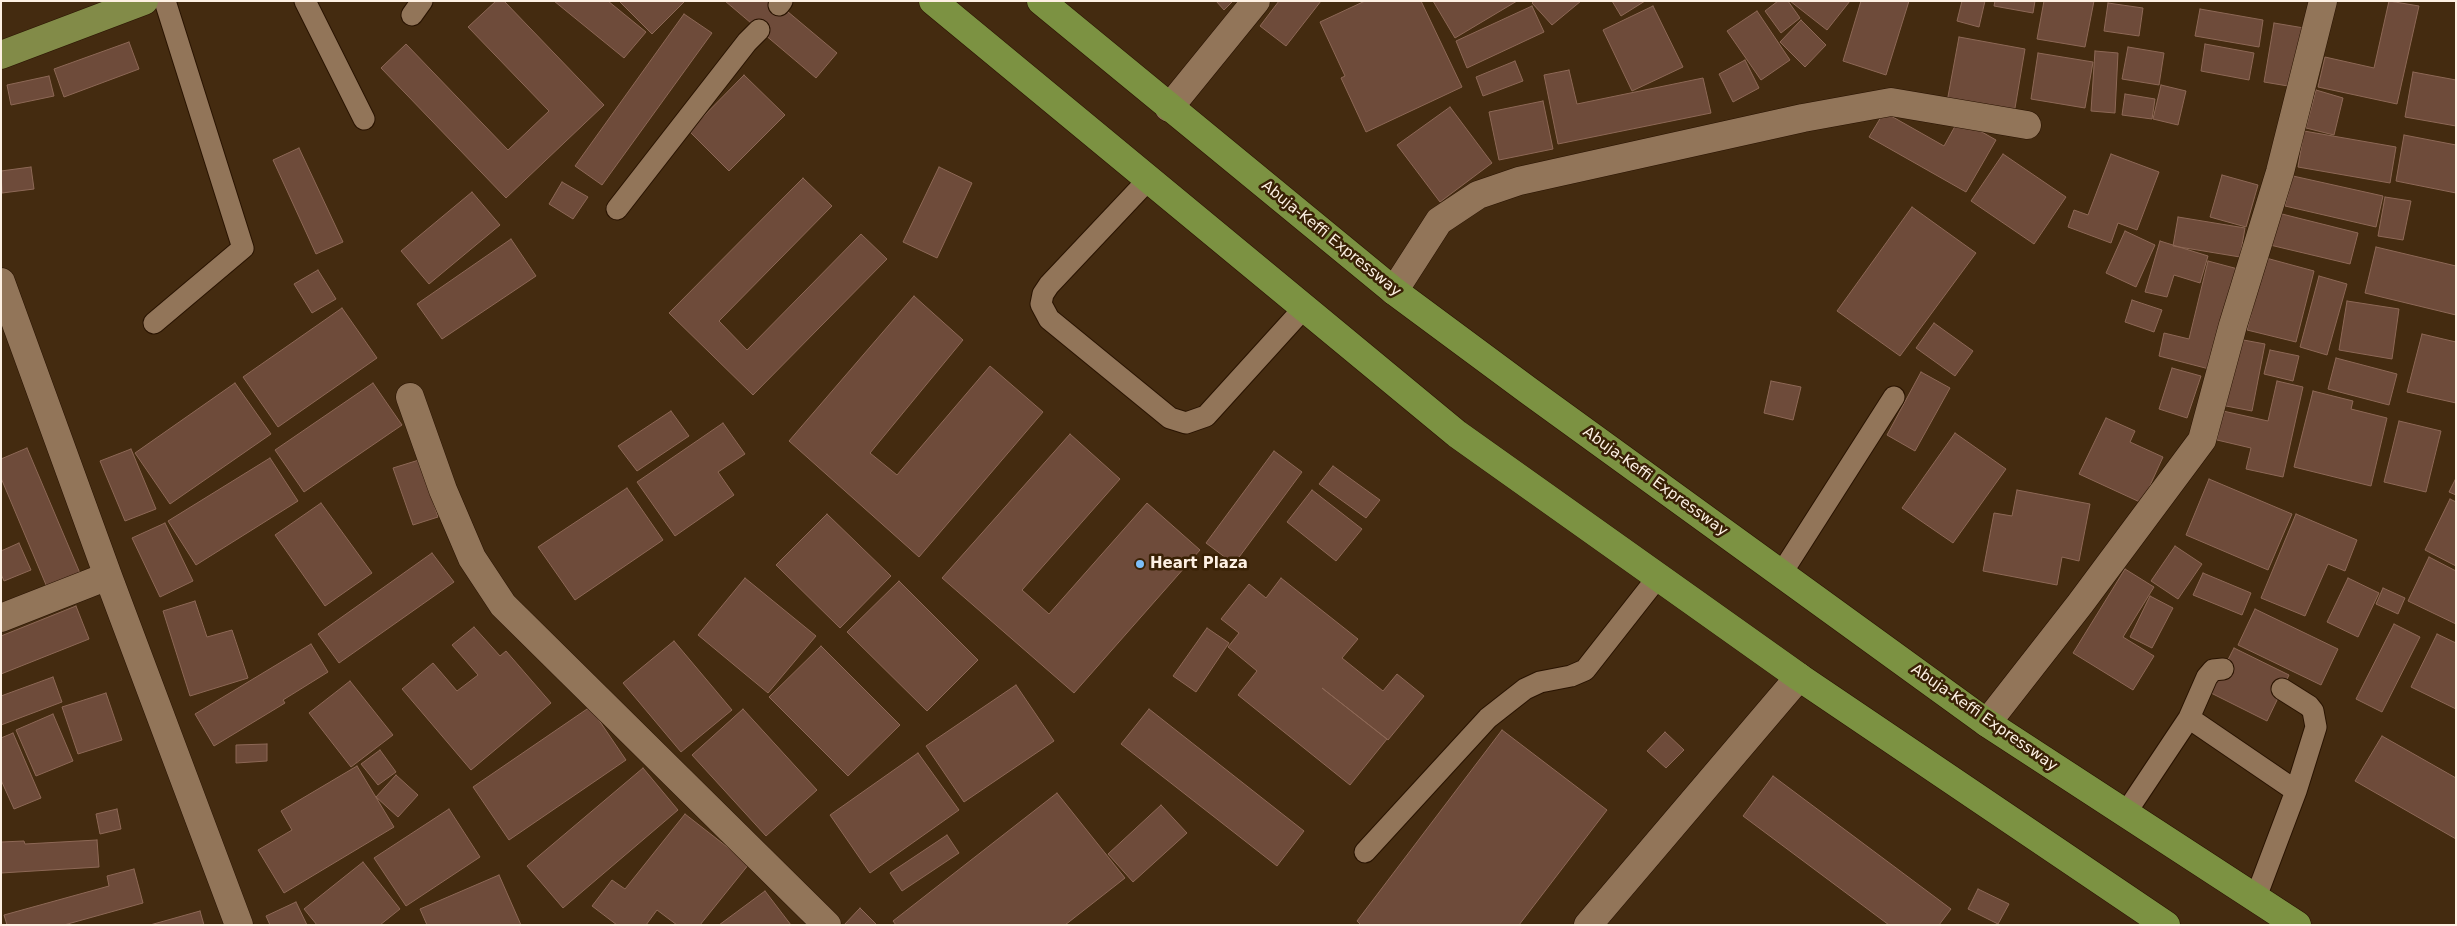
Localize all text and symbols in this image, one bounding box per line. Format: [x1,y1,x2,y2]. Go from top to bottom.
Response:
street label: Abuja-Keffi Expressway [1258,177,1404,301]
street label: Abuja-Keffi Expressway [1579,423,1731,541]
place label: Heart Plaza [1150,555,1248,573]
marker: Heart Plaza [1134,558,1146,570]
street label: Abuja-Keffi Expressway [1907,661,2061,775]

